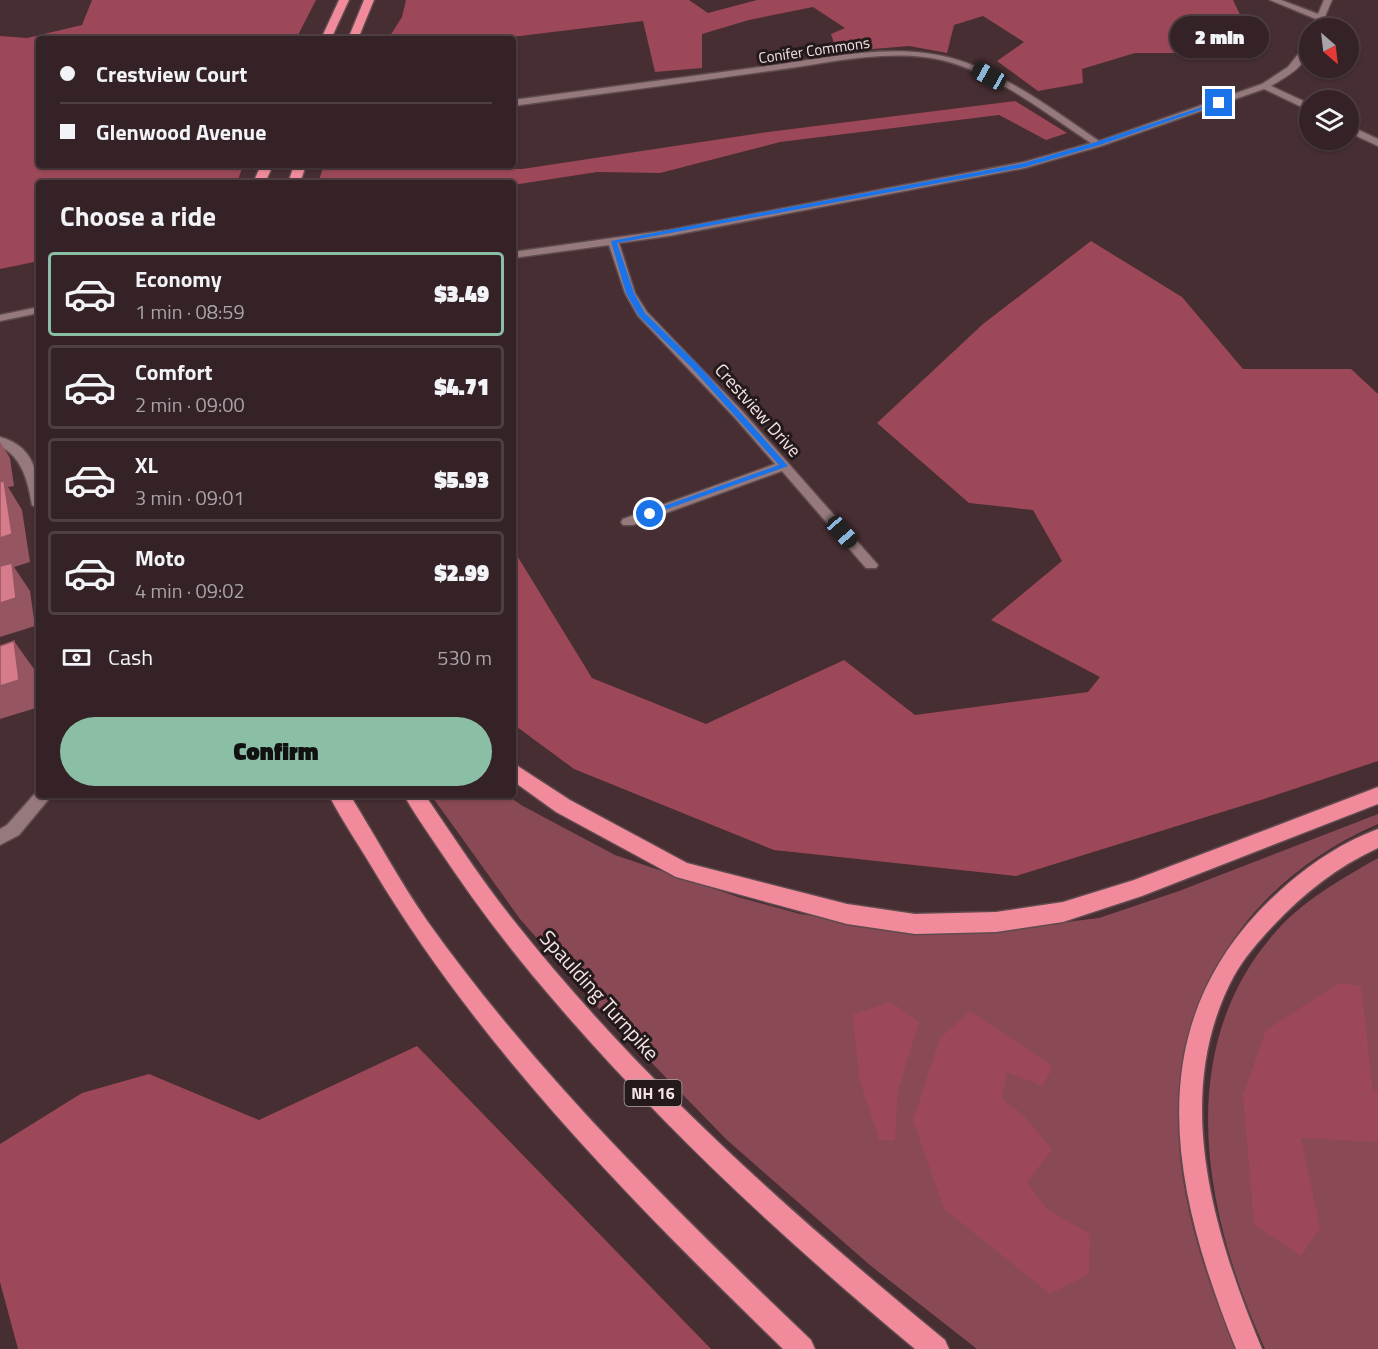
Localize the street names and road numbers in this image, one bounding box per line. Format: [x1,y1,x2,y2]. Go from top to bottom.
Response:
street label: Conifer Commons [757,31,871,69]
street label: Crestview Drive [708,357,808,463]
street label: Spaulding Turnpike [532,922,668,1068]
road number: NH 16 [624,1080,682,1106]

